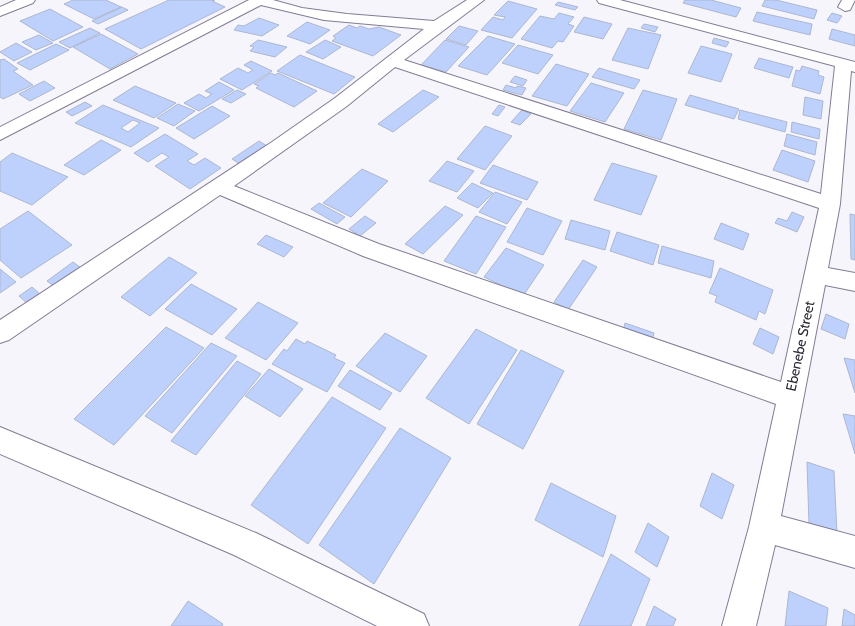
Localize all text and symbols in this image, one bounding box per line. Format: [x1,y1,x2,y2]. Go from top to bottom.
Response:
street label: Ebenebe Street [782,299,818,393]

